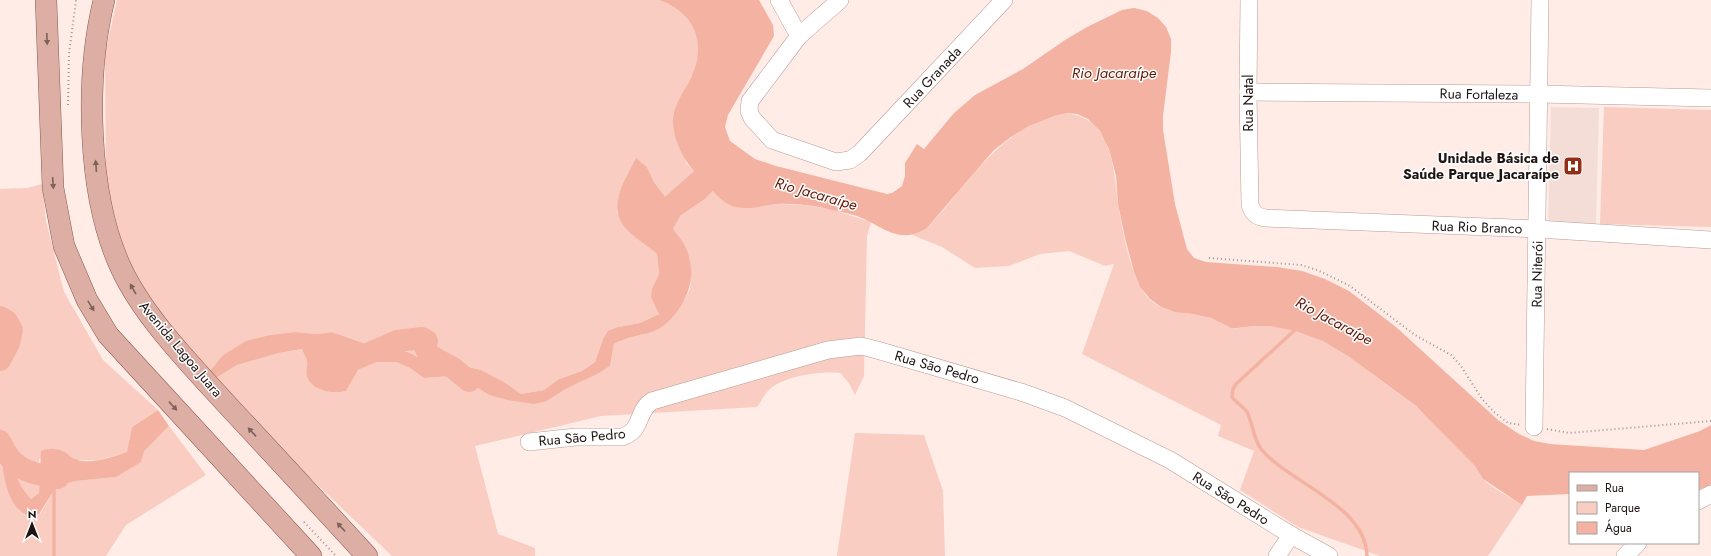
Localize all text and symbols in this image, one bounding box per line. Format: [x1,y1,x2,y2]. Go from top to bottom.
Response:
one-way arrow [44,33,50,46]
street label: Rua Granada [898,42,966,112]
water label: Rio Jacaraípe [1072,62,1157,84]
street label: Rua Natal [1238,74,1258,132]
street label: Rua Fortaleza [1440,83,1518,105]
place label: Unidade Básica de Saúde Parque Jacaraípe [1403,148,1559,184]
hospital icon: Unidade Básica de Saúde Parque Jacaraípe [1562,155,1584,177]
one-way arrow [92,160,99,172]
water label: Rio Jacaraípe [772,172,860,216]
one-way arrow [49,177,56,189]
street label: Rua Rio Branco [1431,215,1523,239]
street label: Rua Niterói [1526,240,1548,308]
one-way arrow [130,283,137,295]
water label: Rio Jacaraípe [1292,291,1377,351]
street label: Avenida Lagoa Juara [135,297,227,401]
one-way arrow [87,300,94,312]
street label: Rua São Pedro [892,345,982,389]
one-way arrow [169,401,178,411]
street label: Rua São Pedro [538,423,627,451]
one-way arrow [248,427,257,437]
street label: Rua São Pedro [1189,466,1274,530]
legend [1569,472,1699,544]
text: Rua [1605,479,1624,497]
text: Parque [1605,499,1640,517]
north arrow [12,504,52,544]
text: N [28,506,36,522]
text: Água [1605,519,1632,537]
one-way arrow [336,522,345,533]

